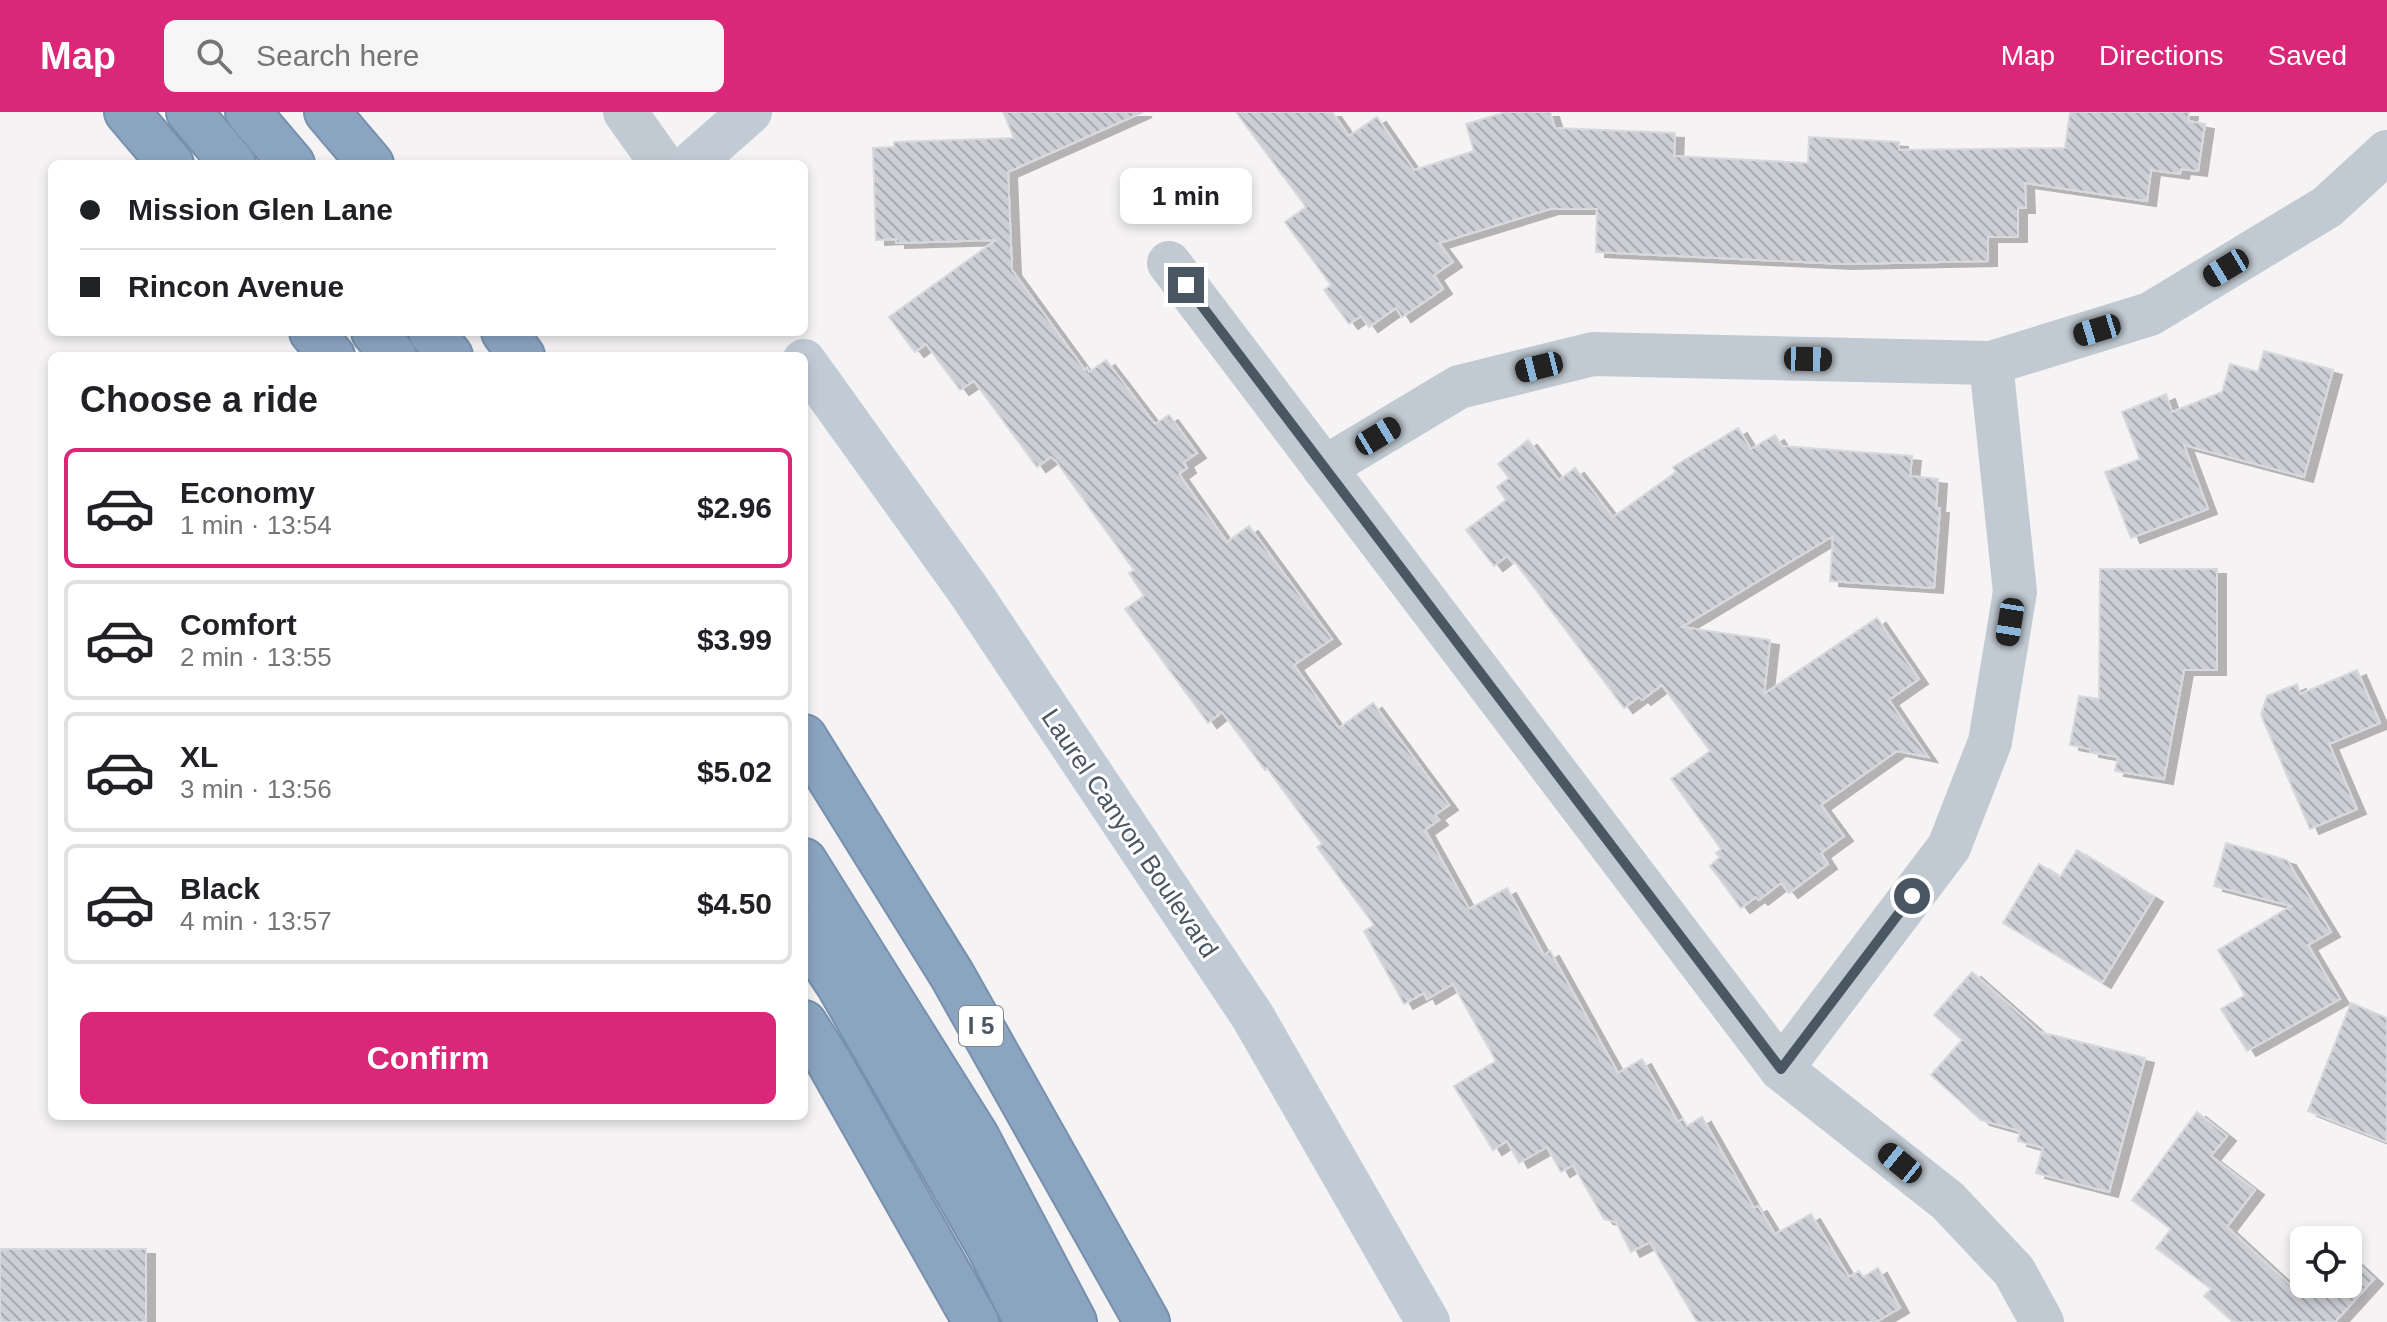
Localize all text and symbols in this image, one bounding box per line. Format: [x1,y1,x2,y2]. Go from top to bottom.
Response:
search box [164,20,724,92]
icon: search [192,34,236,78]
text: Map [40,35,116,77]
text: Search here [256,39,419,72]
text: Map [2001,40,2055,71]
text: Directions [2099,40,2224,71]
text: Saved [2268,40,2347,71]
callout: 1 min [1120,169,1252,225]
text: 1 min [1152,181,1220,211]
text: Mission Glen Lane [128,193,393,226]
car [2199,245,2253,291]
route end [1168,267,1204,303]
text: Rincon Avenue [128,270,344,303]
car [2071,312,2123,348]
car [1784,347,1832,371]
car [1513,350,1565,384]
text: Choose a ride [80,379,318,420]
car [1351,413,1405,459]
icon: car [84,472,156,544]
text: Economy [180,476,315,509]
text: $2.96 [697,491,772,524]
text: 1 min · 13:54 [180,510,332,540]
car [1994,596,2026,648]
icon: car [84,604,156,676]
text: Comfort [180,608,297,641]
text: $3.99 [697,623,772,656]
text: 2 min · 13:55 [180,642,332,672]
street label: Laurel Canyon Boulevard [1036,703,1224,963]
icon: car [84,736,156,808]
text: XL [180,740,218,773]
text: $5.02 [697,755,772,788]
text: 3 min · 13:56 [180,774,332,804]
icon: car [84,868,156,940]
text: Black [180,872,260,905]
route start [1894,878,1930,914]
text: $4.50 [697,887,772,920]
text: 4 min · 13:57 [180,906,332,936]
road number: I 5 [959,1006,1003,1046]
button: Confirm [80,1012,776,1104]
car [1874,1139,1926,1187]
map controls [2290,1226,2362,1298]
button: locate [2290,1226,2362,1298]

